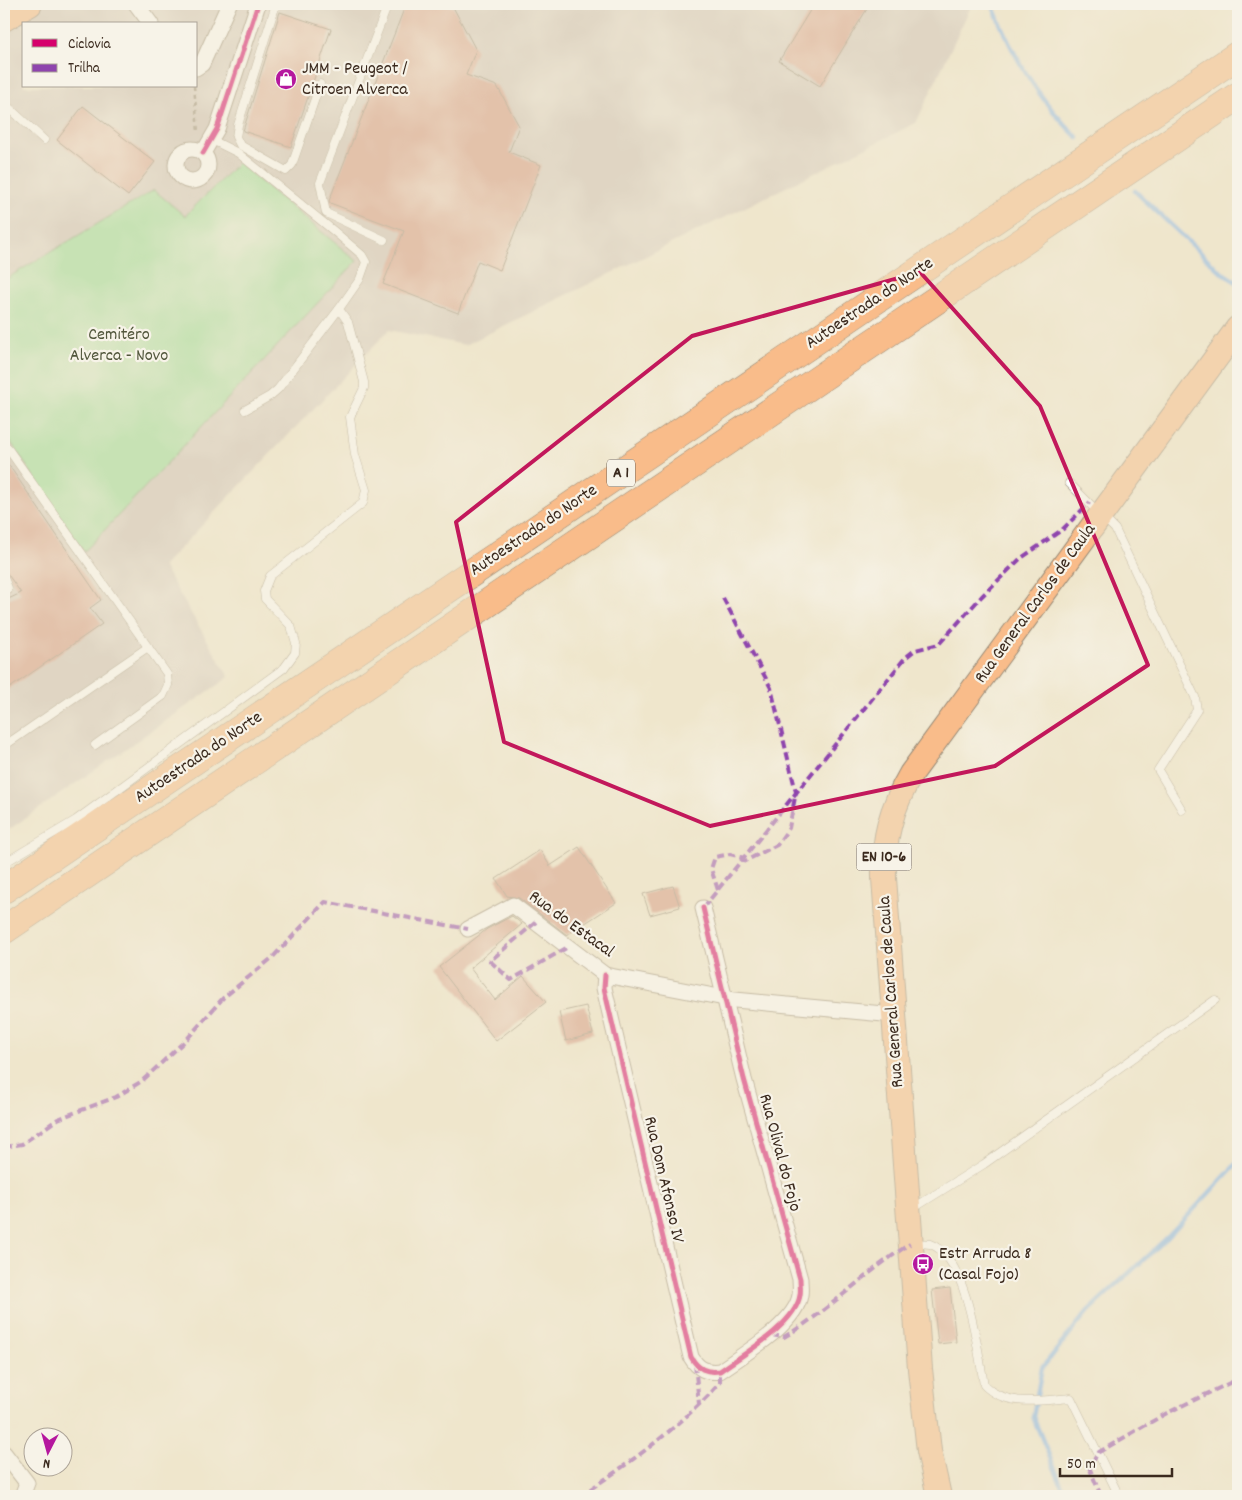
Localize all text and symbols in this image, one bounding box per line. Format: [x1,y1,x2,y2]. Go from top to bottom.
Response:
legend [22,22,198,88]
text: Ciclovia [68,34,111,56]
place label: JMM - Peugeot / Citroen Alverca [302,57,408,103]
text: Trilha [68,58,101,80]
shop icon: JMM - Peugeot / Citroen Alverca [274,67,298,91]
street label: Autoestrada do Norte [801,252,939,356]
park label: Cemitéro Alverca - Novo [70,323,168,369]
road number: A 1 [607,459,635,486]
street label: Autoestrada do Norte [465,479,603,583]
street label: Rua General Carlos de Caula [969,518,1103,689]
street label: Autoestrada do Norte [130,706,268,810]
road number: EN 10-6 [856,844,912,870]
street label: Rua do Estacal [523,885,620,965]
street label: Rua General Carlos de Caula [873,895,911,1089]
street label: Rua Olival do Fojo [751,1091,807,1215]
street label: Rua Dom Afonso IV [636,1114,690,1246]
place label: Estr Arruda 8 (Casal Fojo) [939,1242,1031,1288]
bus stop icon: Estr Arruda 8 (Casal Fojo) [911,1252,935,1276]
north arrow [22,1428,72,1478]
scale bar [1060,1445,1172,1477]
text: N [42,1453,51,1473]
text: 50 m [1067,1454,1096,1476]

